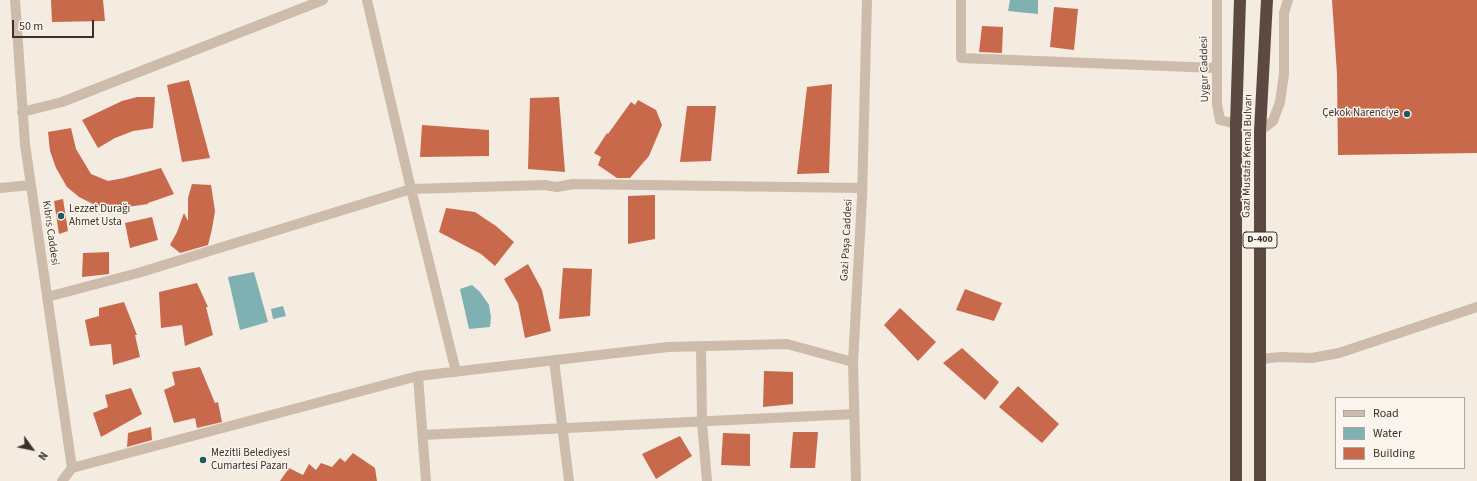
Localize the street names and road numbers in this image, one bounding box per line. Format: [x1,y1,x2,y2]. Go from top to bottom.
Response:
street label: Uygur Caddesi [1198,36,1212,102]
street label: Gazi Mustafa Kemal Bulvarı [1240,94,1256,218]
street label: Gazi Paşa Caddesi [838,199,856,281]
street label: Kıbrıs Caddesi [39,200,61,266]
road number: D-400 [1243,232,1277,248]

